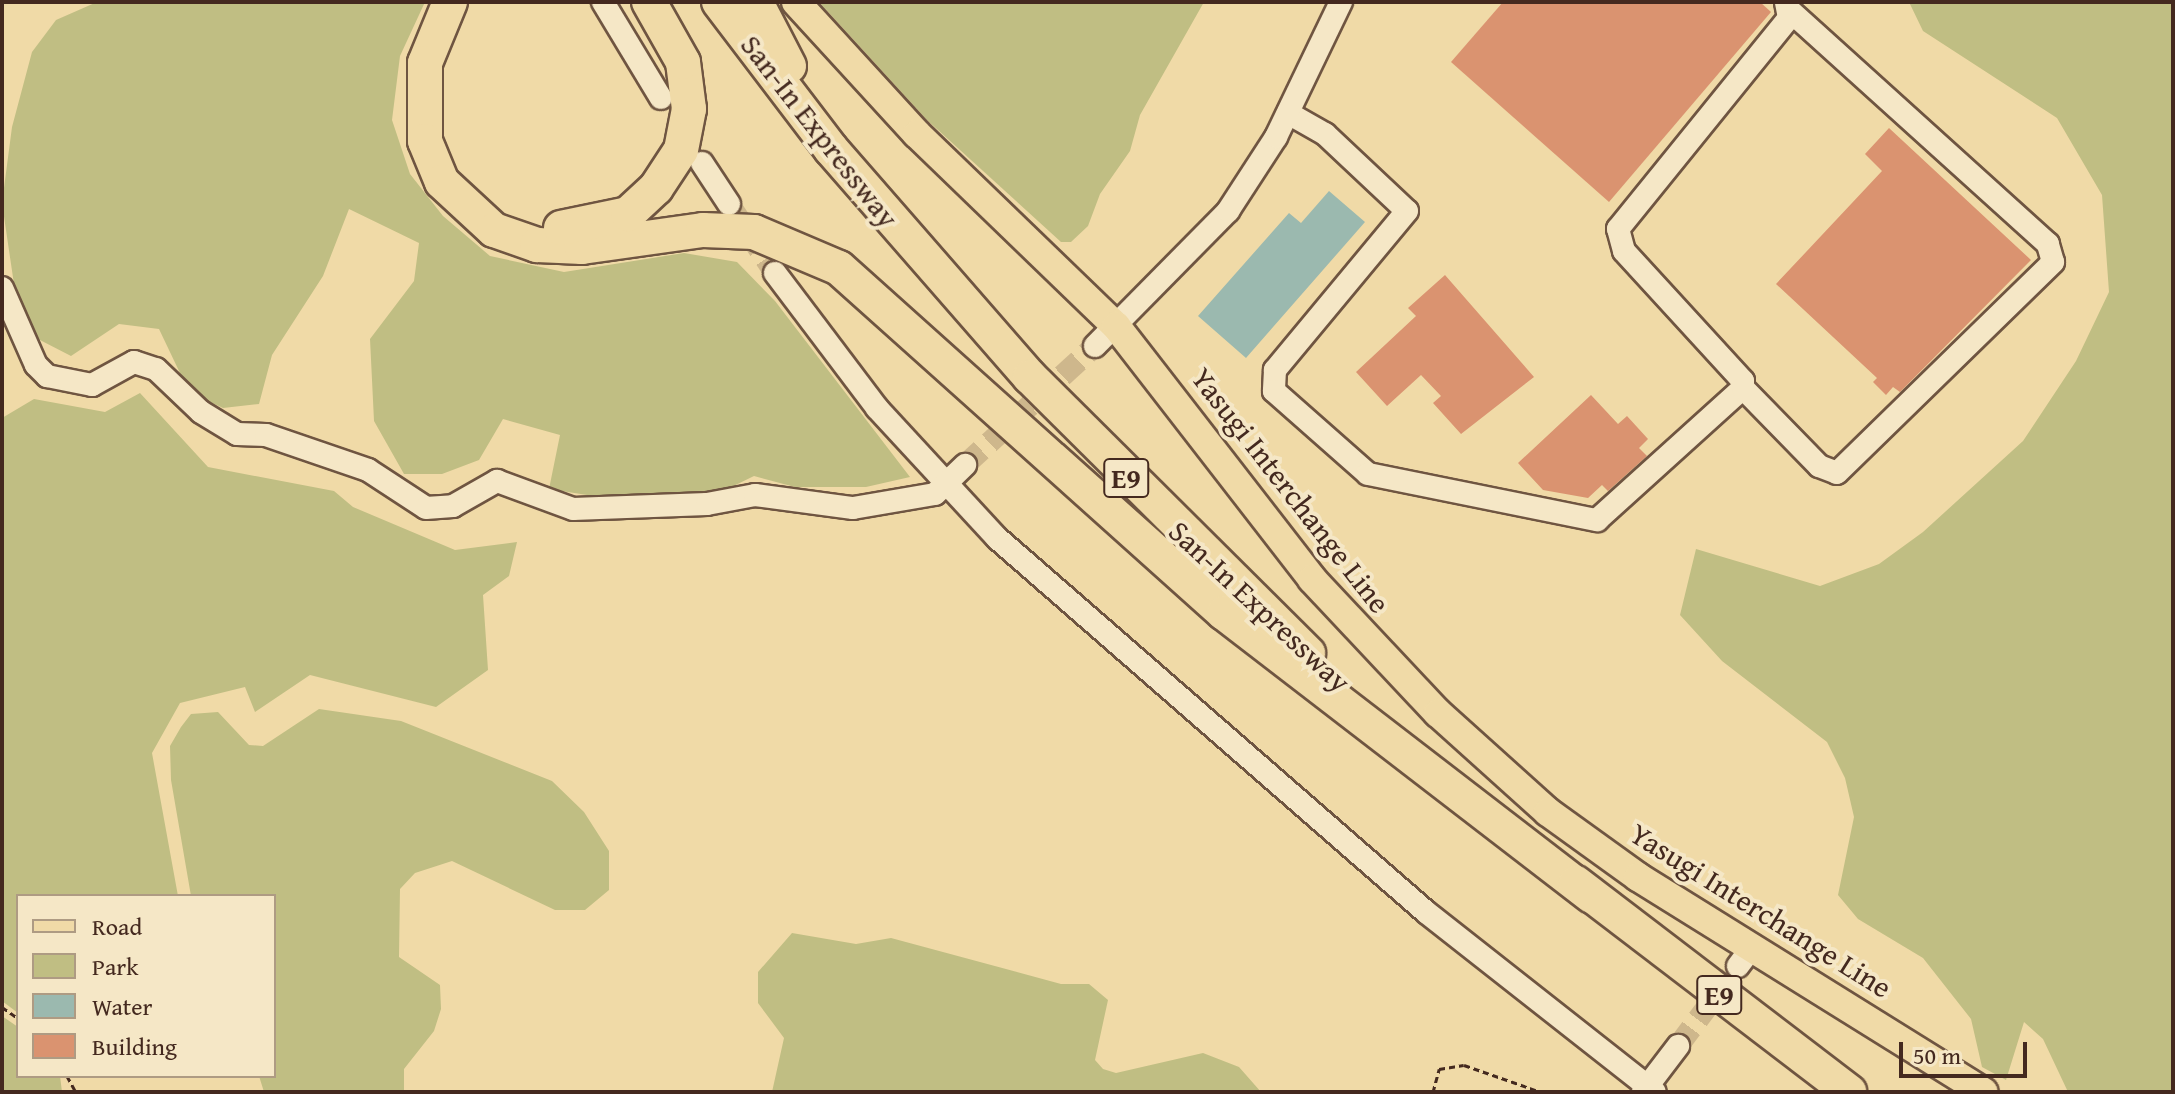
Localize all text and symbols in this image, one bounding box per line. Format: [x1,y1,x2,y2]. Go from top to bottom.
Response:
street label: San-In Expressway [733,27,907,235]
street label: Yasugi Interchange Line [1184,360,1398,620]
road number: E9 [1102,454,1150,502]
street label: San-In Expressway [1162,513,1358,699]
street label: Yasugi Interchange Line [1624,815,1898,1005]
legend [16,894,276,1078]
text: Road [92,909,142,944]
text: Park [92,949,138,984]
road number: E9 [1695,971,1743,1019]
text: Water [92,989,152,1024]
scale bar [1903,1026,2031,1076]
text: Building [92,1029,177,1064]
text: 50 m [1913,1038,1961,1073]

